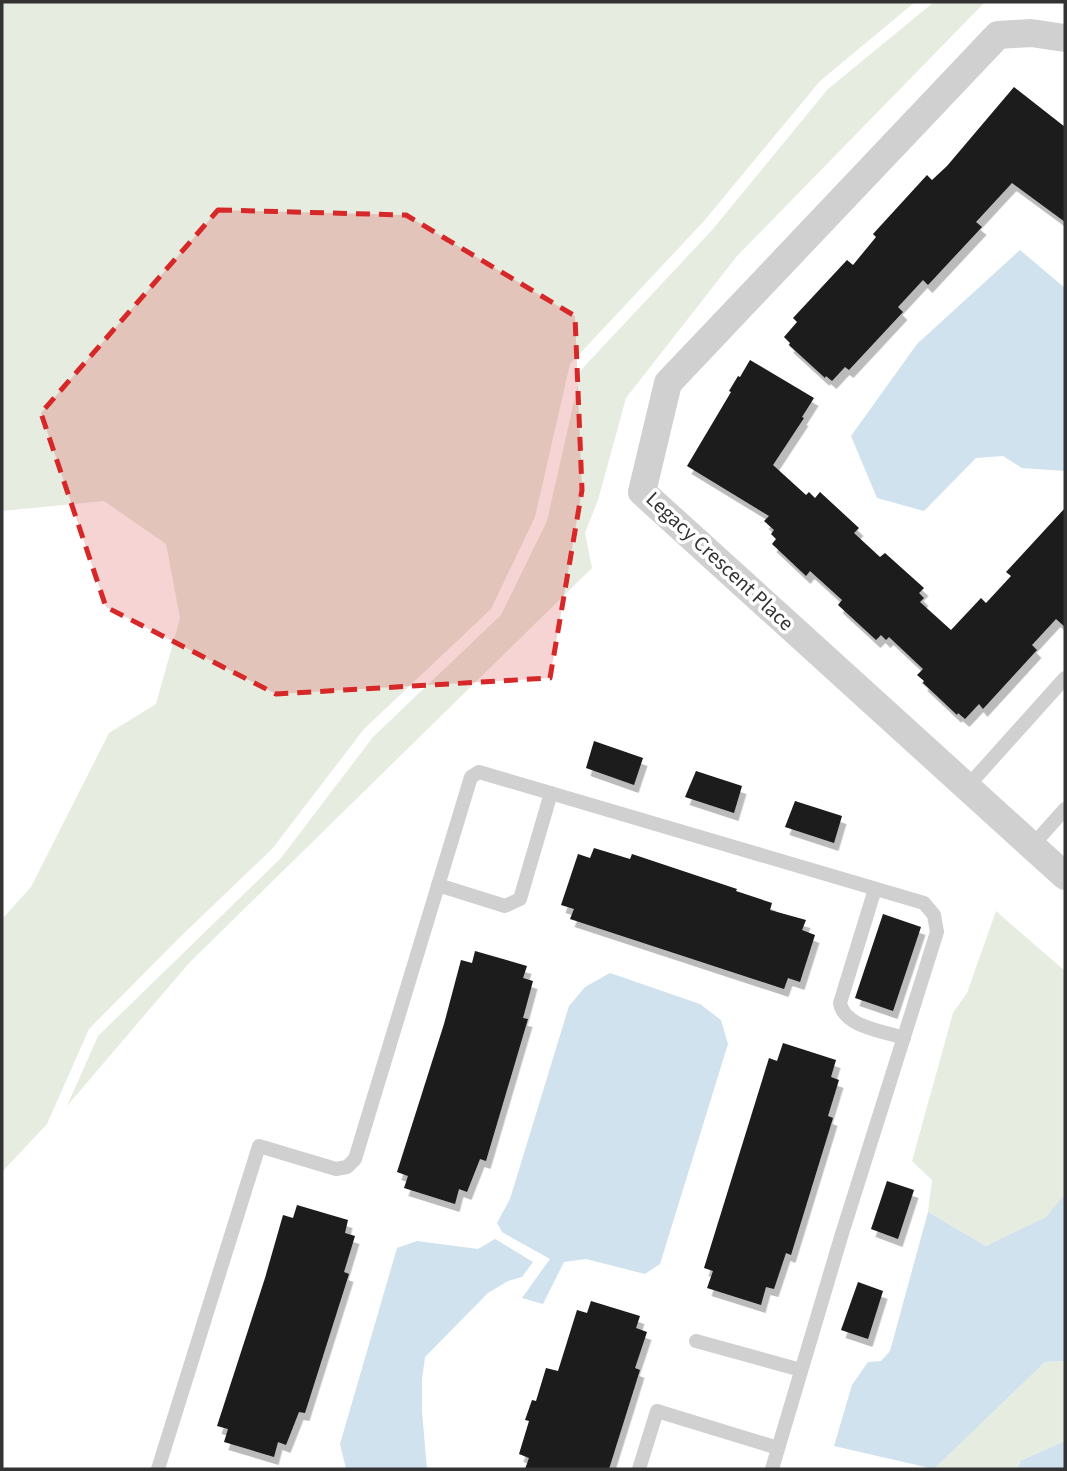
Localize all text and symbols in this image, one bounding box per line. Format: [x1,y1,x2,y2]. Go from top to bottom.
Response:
street label: Legacy Crescent Place [639,484,801,638]

